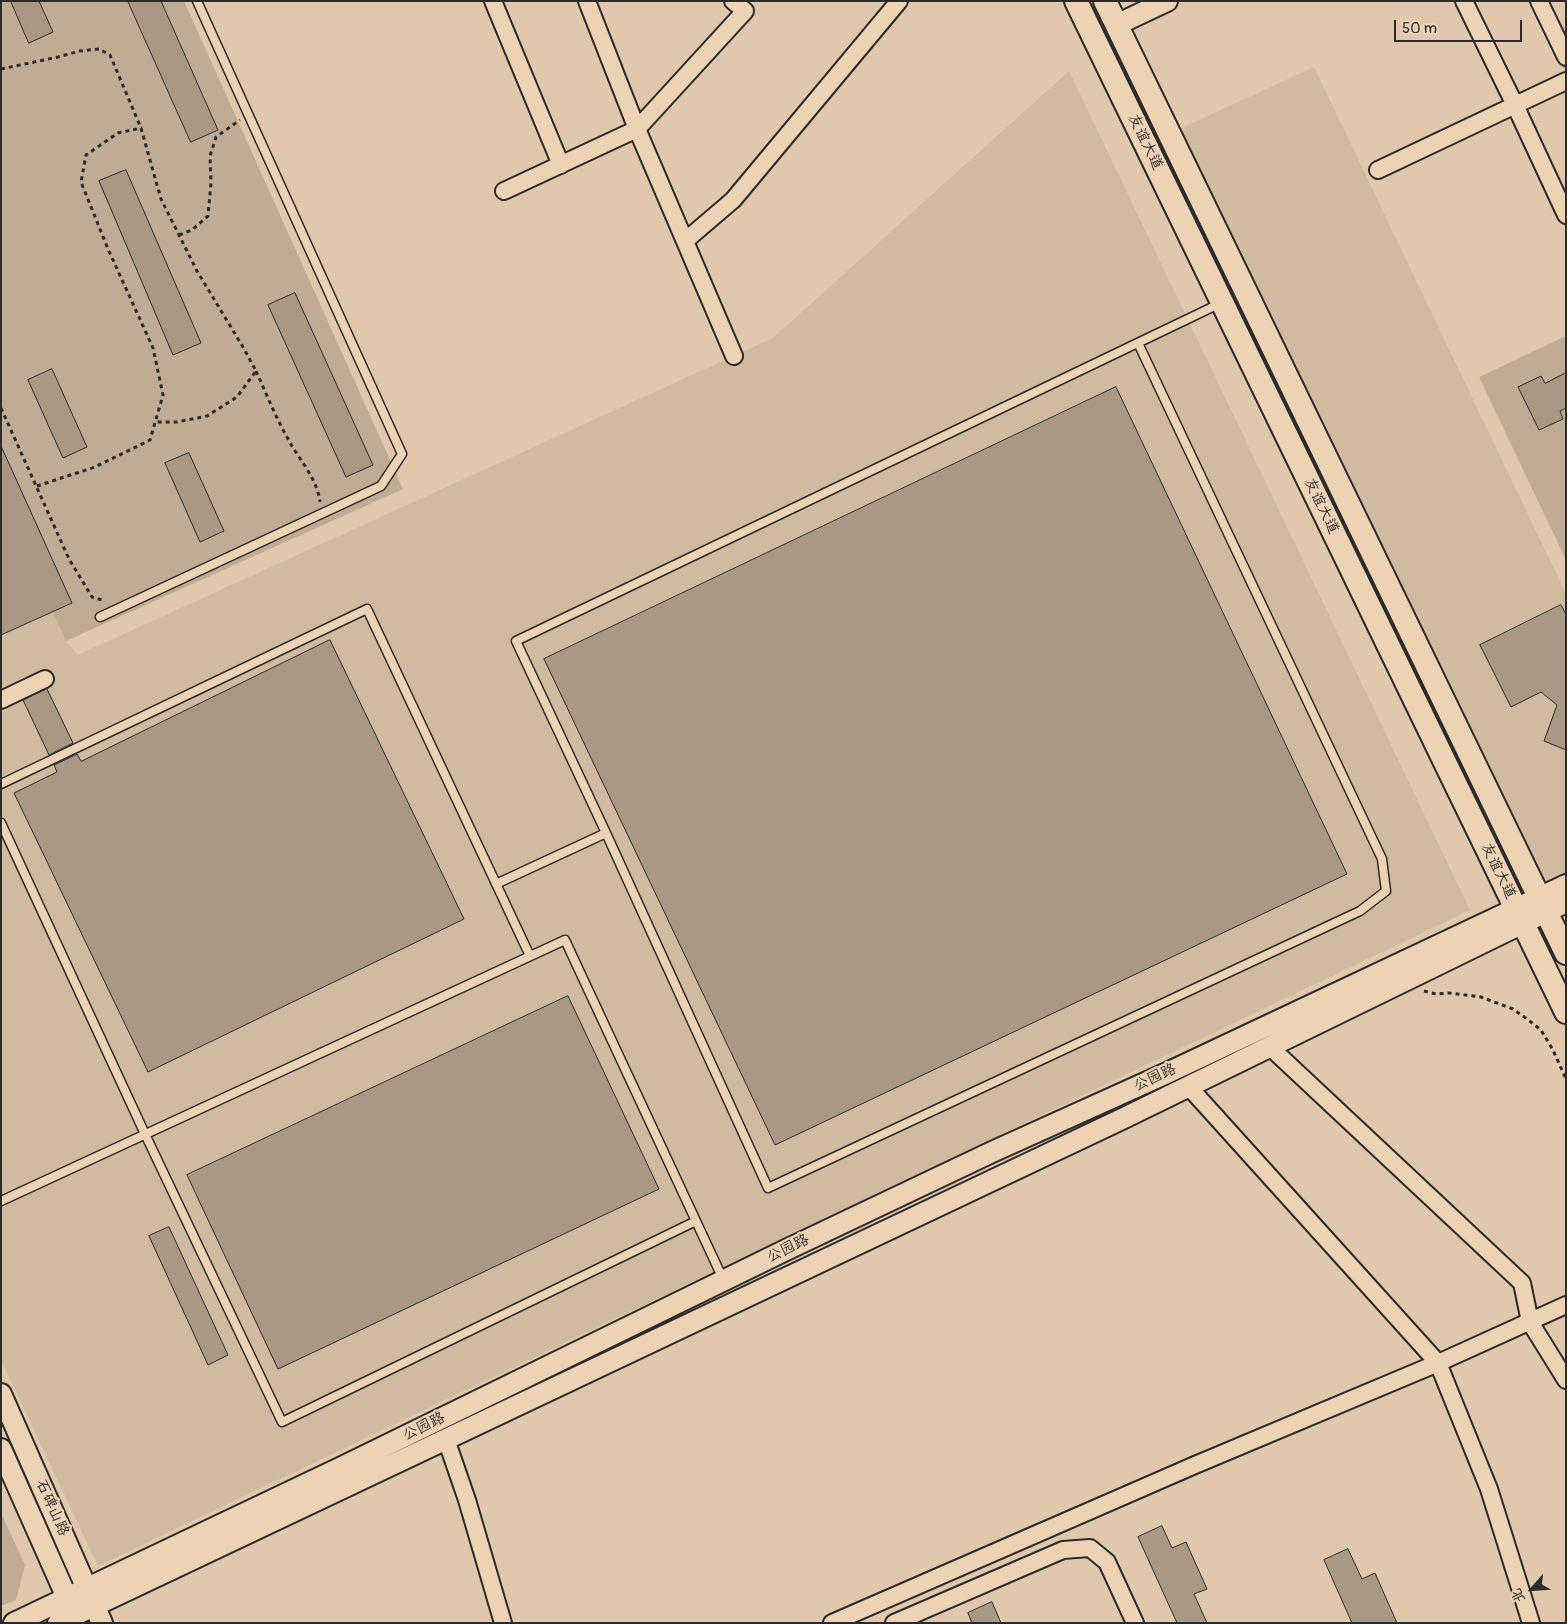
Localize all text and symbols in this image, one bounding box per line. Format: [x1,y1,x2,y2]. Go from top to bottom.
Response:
scale bar [1397,10,1524,42]
text: 50 m [1402,19,1437,38]
street label: 友谊大道 [1124,111,1166,173]
street label: 友谊大道 [1300,475,1342,537]
street label: 友谊大道 [1477,840,1519,902]
street label: 公园路 [1131,1060,1179,1096]
street label: 公园路 [764,1231,812,1267]
street label: 公园路 [400,1409,448,1445]
street label: 石碑山路 [32,1477,72,1539]
north arrow [1507,1564,1557,1614]
text: 北 [1507,1586,1529,1606]

